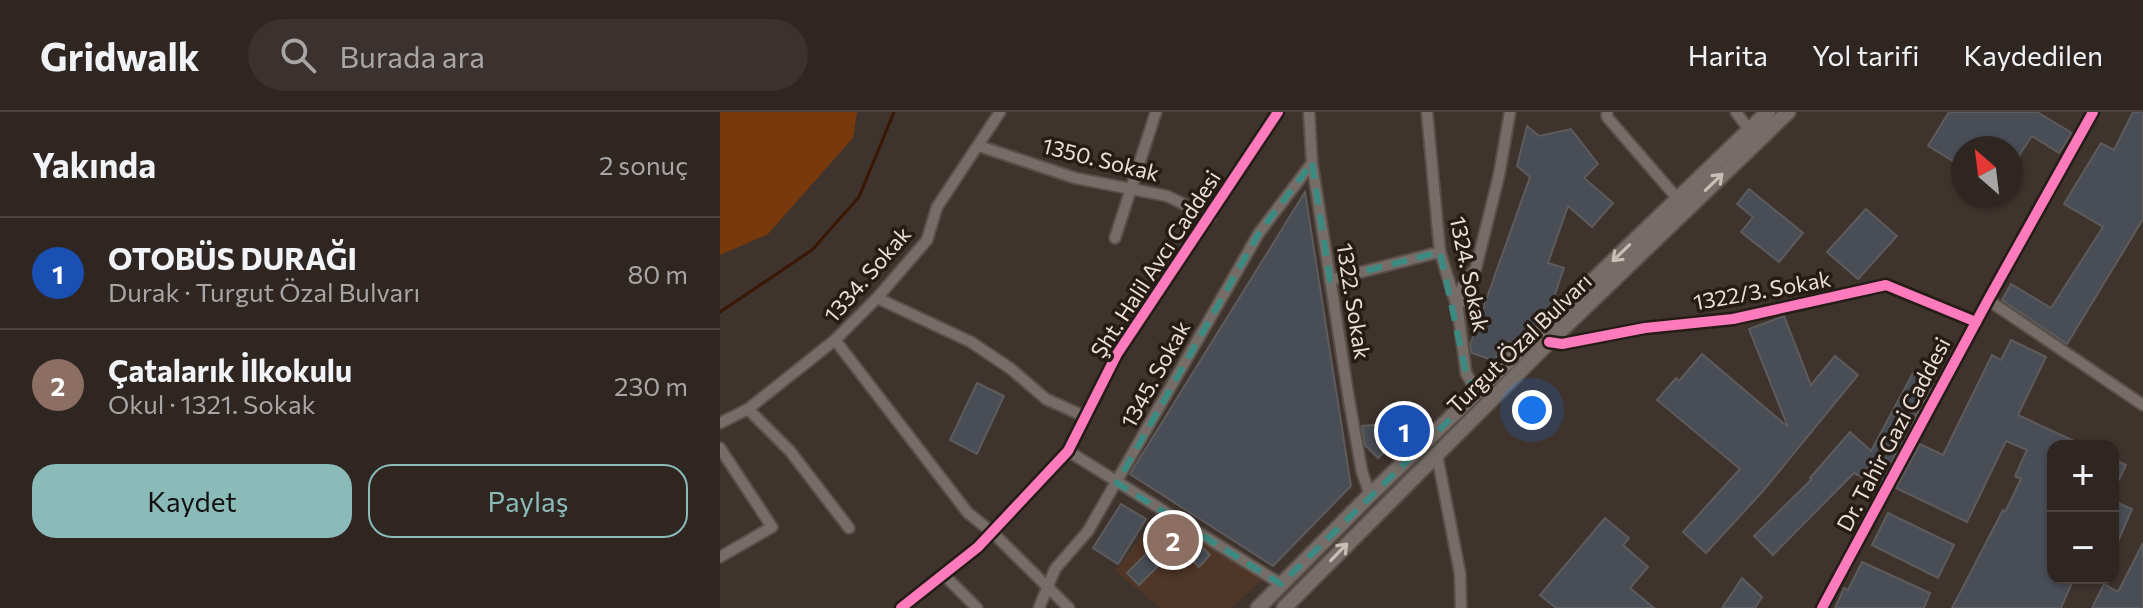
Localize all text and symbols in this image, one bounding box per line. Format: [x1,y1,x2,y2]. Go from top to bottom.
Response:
search box [248,19,808,91]
text: Gridwalk [40,32,200,79]
icon: search [276,33,320,77]
text: Burada ara [340,37,485,74]
text: Harita [1688,38,1768,72]
text: Yol tarifi [1812,38,1920,72]
text: Kaydedilen [1964,38,2103,72]
street label: 1350. Sokak [1040,131,1162,187]
north arrow [1951,136,2023,208]
text: Yakında [32,143,156,185]
text: 2 sonuç [599,149,688,180]
street label: Şht. Halil Avcı Caddesi [1084,165,1226,363]
one-way arrow [1704,173,1724,192]
street label: 1324. Sokak [1445,214,1495,334]
street label: 1334. Sokak [818,220,916,327]
text: OTOBÜS DURAĞI [108,239,357,276]
street label: 1322. Sokak [1332,241,1377,361]
one-way arrow [1611,243,1631,262]
text: 1 [52,258,64,289]
text: 80 m [628,258,688,289]
street label: 1322/3. Sokak [1691,265,1833,315]
street label: Turgut Özal Bulvarı [1441,267,1597,419]
text: Durak · Turgut Özal Bulvarı [108,276,420,307]
street label: 1345. Sokak [1115,316,1195,432]
street label: Dr. Tahir Gazi Caddesi [1830,332,1956,536]
text: Çatalarık İlkokulu [108,351,352,388]
text: 2 [51,370,65,401]
text: 230 m [614,370,688,401]
text: Okul · 1321. Sokak [108,388,316,419]
your location [1512,390,1552,430]
pin: 1 [1378,401,1430,461]
map controls [2047,440,2119,584]
button: + [2047,440,2119,512]
button: Kaydet [32,464,352,538]
button: Paylaş [368,464,688,538]
pin: 2 [1147,510,1199,570]
button: − [2047,512,2119,584]
one-way arrow [1329,542,1348,562]

